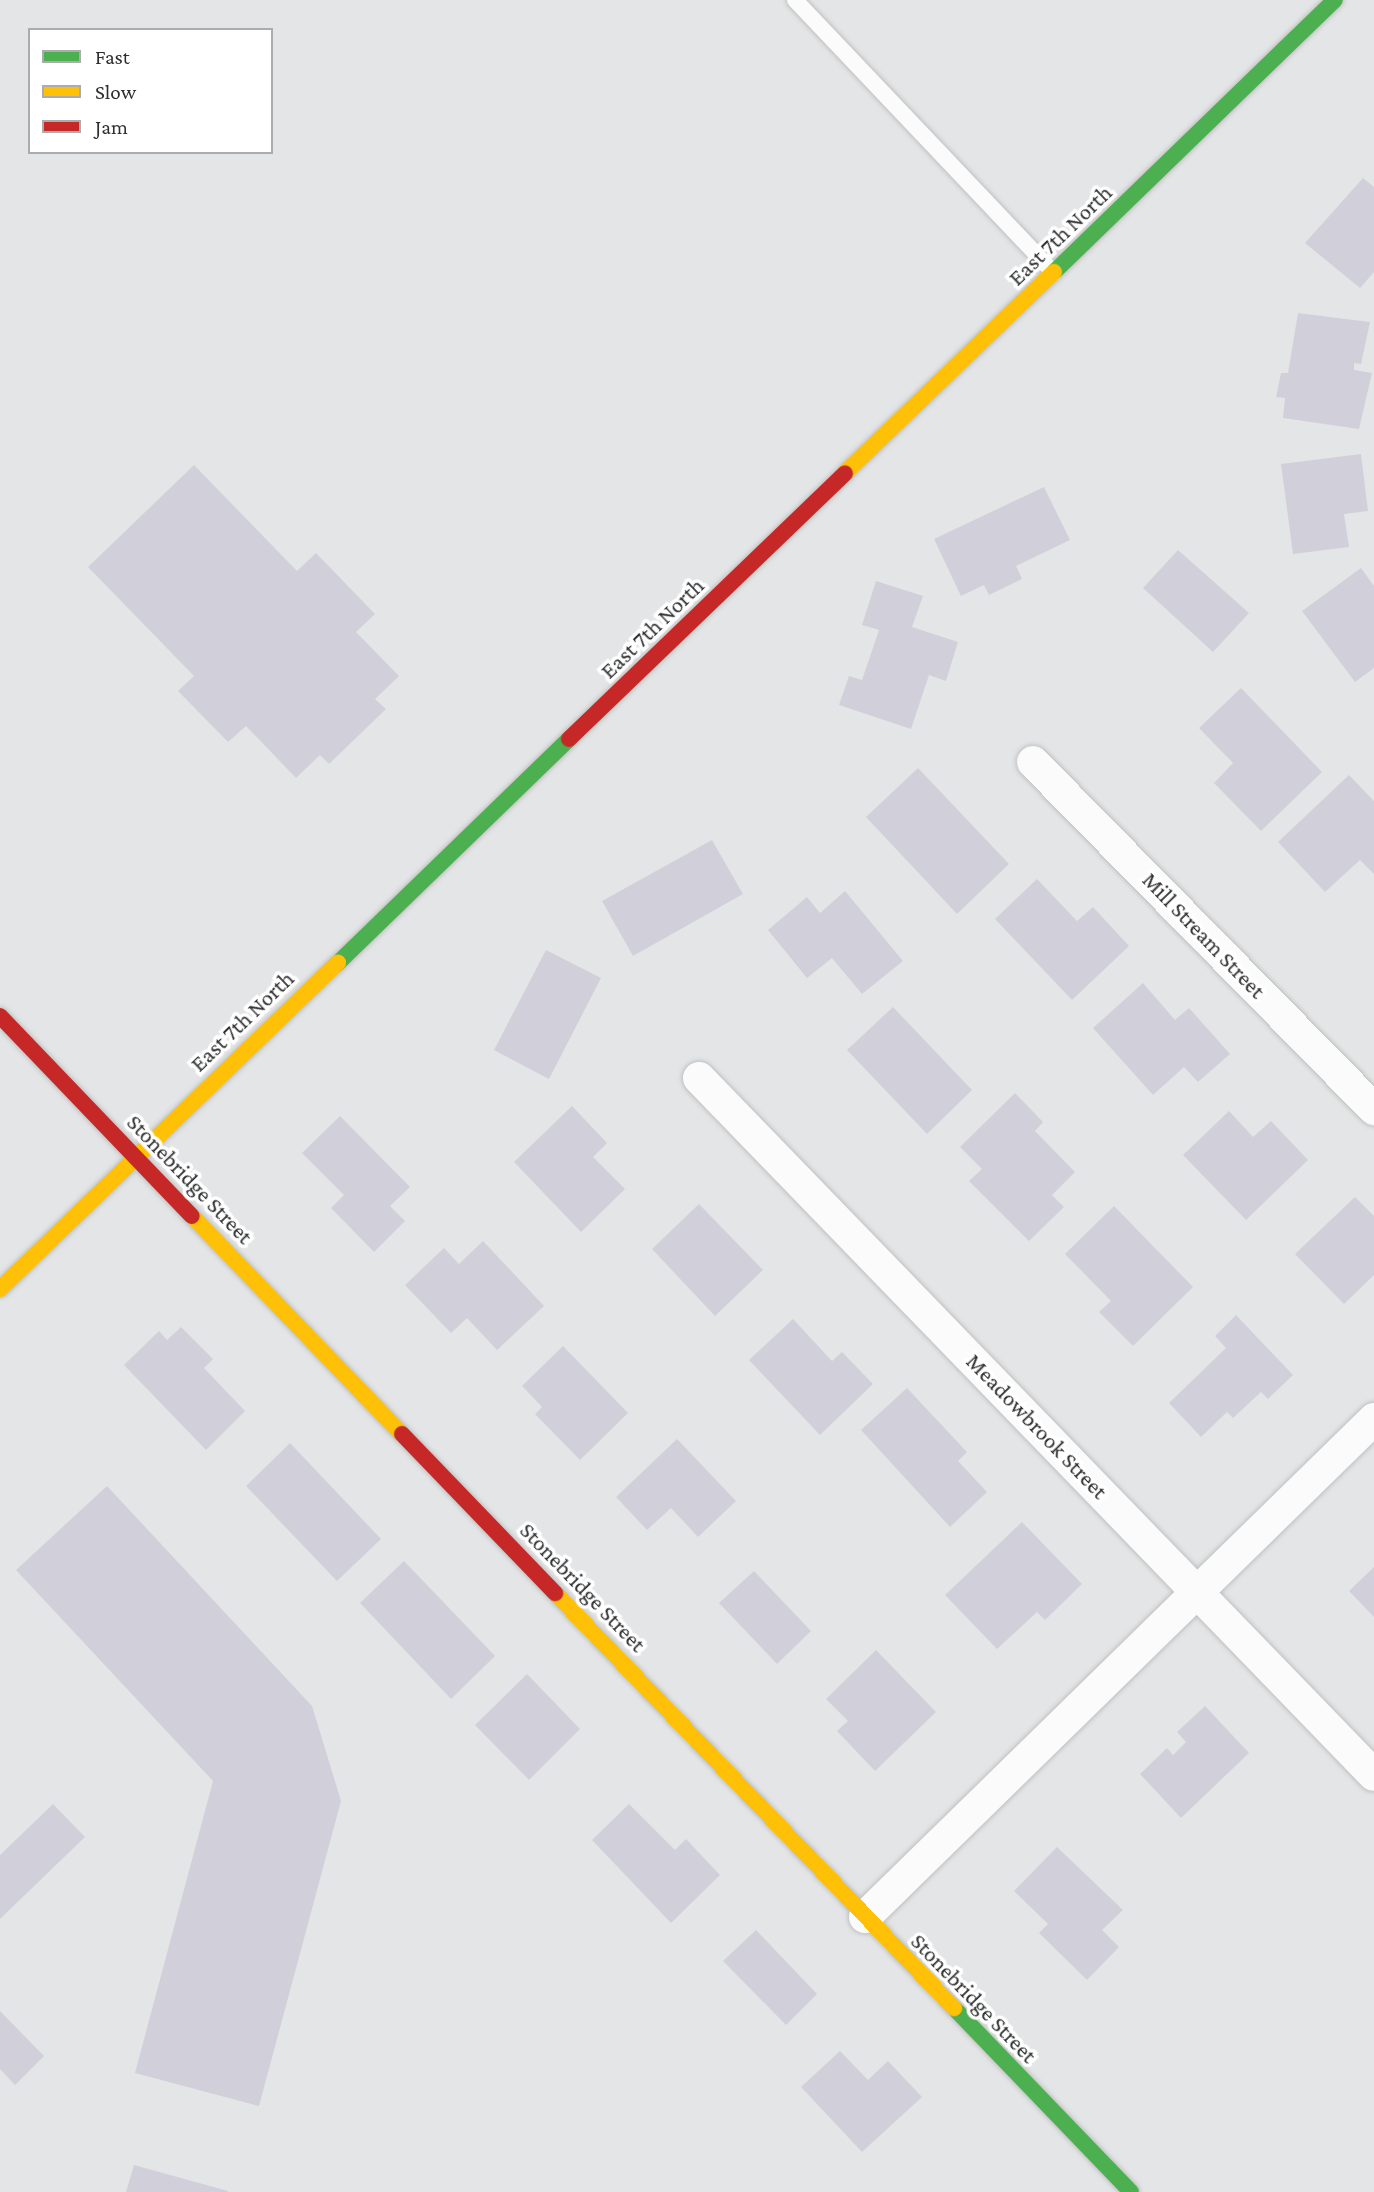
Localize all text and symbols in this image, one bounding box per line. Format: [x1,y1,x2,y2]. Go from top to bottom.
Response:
legend [28,28,273,154]
text: Fast [95,45,130,69]
text: Slow [95,80,136,104]
text: Jam [95,115,128,139]
street label: East 7th North [1002,179,1118,291]
street label: East 7th North [594,572,710,684]
street label: Mill Stream Street [1137,866,1271,1004]
street label: East 7th North [184,965,300,1077]
street label: Stonebridge Street [121,1108,259,1250]
street label: Meadowbrook Street [961,1347,1113,1505]
street label: Stonebridge Street [514,1516,652,1658]
street label: Stonebridge Street [905,1927,1043,2069]

